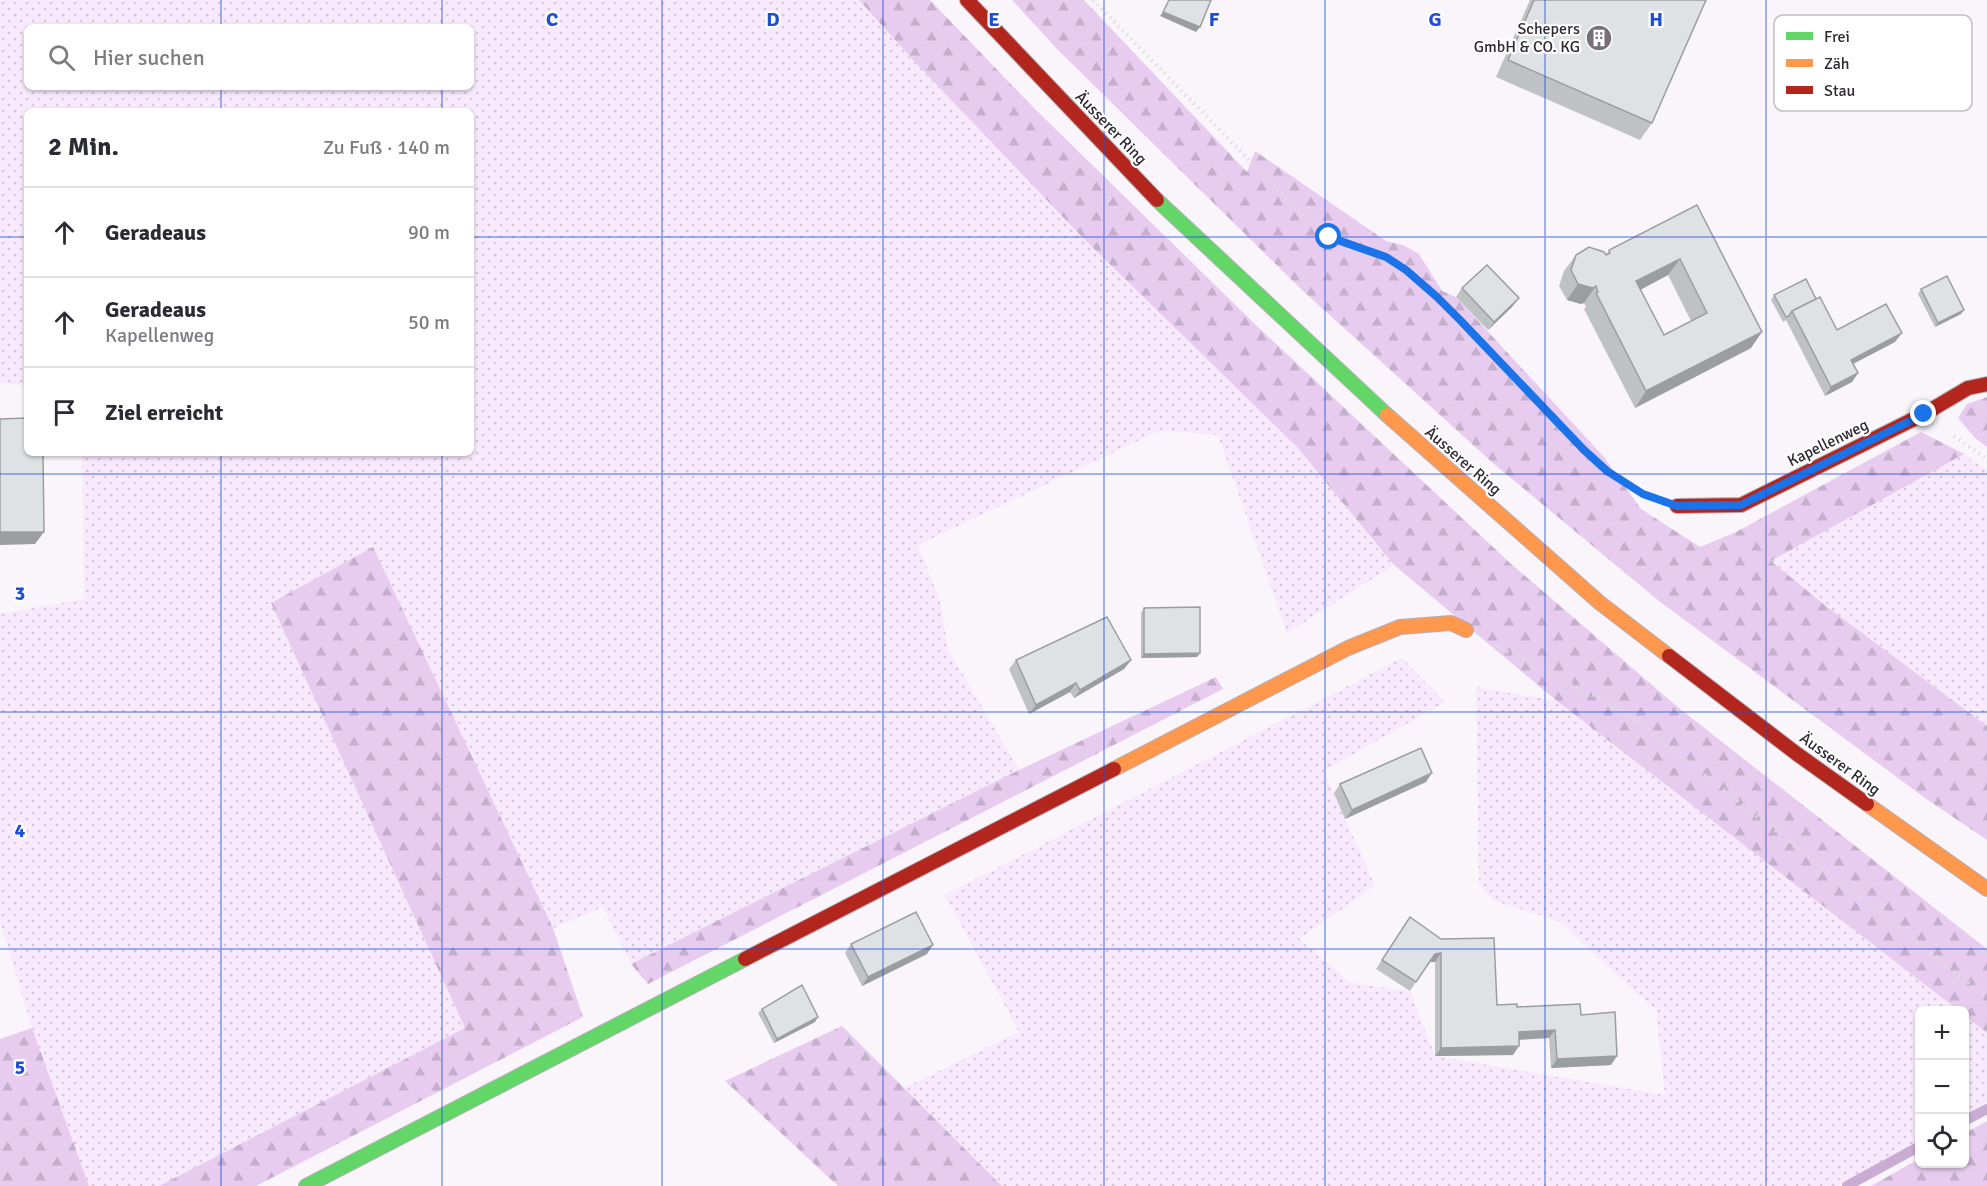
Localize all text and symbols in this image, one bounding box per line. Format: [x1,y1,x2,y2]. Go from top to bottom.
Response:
text: C [546,7,558,32]
text: D [766,7,780,32]
text: E [988,7,1000,32]
text: F [1209,7,1220,32]
text: G [1428,7,1442,32]
text: H [1649,7,1663,32]
legend [1774,15,1972,111]
place label: Schepers GmbH & CO. KG [1474,19,1580,57]
building icon: Schepers GmbH & CO. KG [1584,23,1614,53]
search box [24,24,474,90]
text: Frei [1824,27,1850,47]
icon: search [45,41,78,74]
text: Hier suchen [93,44,205,71]
text: Zäh [1824,54,1850,74]
text: Stau [1824,81,1855,101]
street label: Äusserer Ring [1071,87,1151,169]
text: 2 Min. [48,131,119,163]
text: Zu Fuß · 140 m [323,135,450,160]
icon: ahead [48,216,81,249]
text: Geradeaus [105,219,206,246]
text: 90 m [408,220,450,245]
route start [1315,223,1341,249]
text: Geradeaus [105,296,206,323]
icon: ahead [48,306,81,339]
text: 50 m [408,310,450,335]
text: Kapellenweg [105,323,214,348]
icon: arrive [48,396,81,429]
text: Ziel erreicht [105,399,223,426]
route end [1910,400,1936,426]
street label: Kapellenweg [1784,415,1872,471]
street label: Äusserer Ring [1421,422,1505,500]
text: 3 [15,581,25,606]
street label: Äusserer Ring [1796,728,1884,800]
text: 4 [15,818,26,843]
map controls [1915,1006,1969,1168]
button: + [1915,1006,1969,1060]
text: 5 [15,1055,25,1080]
button: − [1915,1060,1969,1114]
button: locate [1915,1114,1969,1168]

